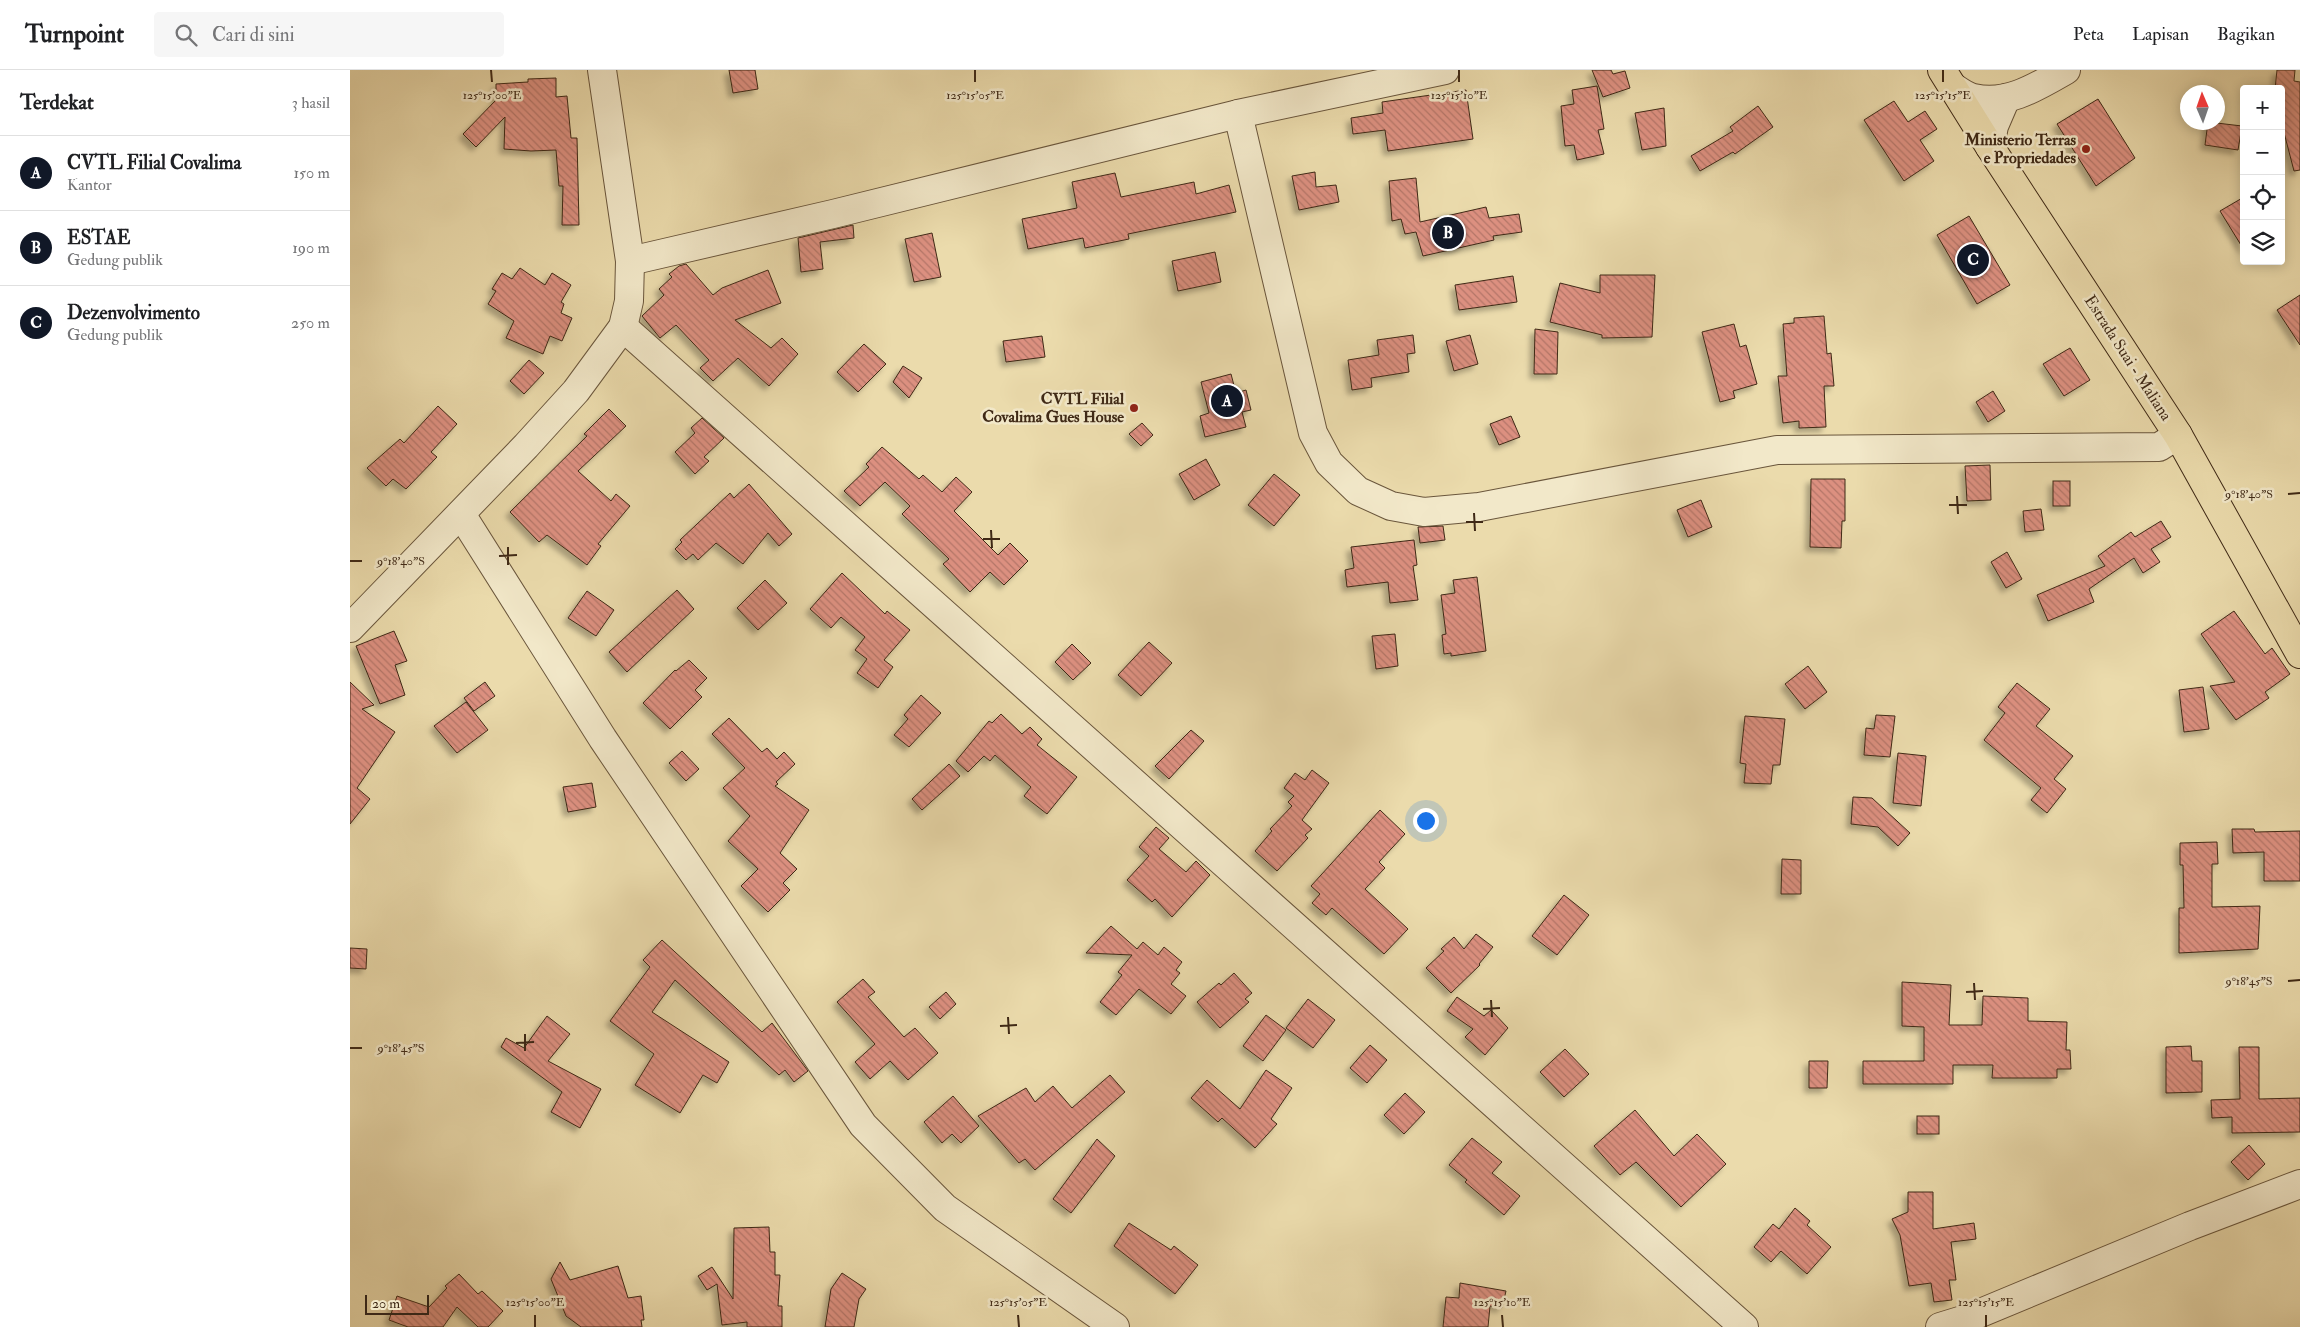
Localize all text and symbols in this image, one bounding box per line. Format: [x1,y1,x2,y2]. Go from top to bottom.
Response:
search box [154,12,504,57]
text: Turnpoint [25,19,124,50]
icon: search [172,21,200,49]
text: Cari di sini [212,23,295,47]
text: Peta [2073,23,2104,46]
text: Lapisan [2132,23,2189,46]
text: Bagikan [2217,23,2275,46]
north arrow [2180,85,2225,130]
map controls [2240,85,2285,265]
button: + [2240,85,2285,130]
text: 125°15'00"E [463,88,522,103]
text: 125°15'05"E [946,88,1004,103]
text: 125°15'10"E [1431,88,1488,103]
text: 125°15'15"E [1915,88,1971,103]
text: Terdekat [20,89,94,116]
text: 3 hasil [292,93,330,113]
place label: Ministerio Terras e Propriedades [1964,130,2077,169]
button: − [2240,130,2285,175]
marker: Ministerio Terras e Propriedades [2080,143,2092,155]
text: CVTL Filial Covalima [67,151,241,175]
text: A [31,163,41,183]
text: 150 m [293,163,330,183]
text: Kantor [67,175,112,195]
button: locate [2240,175,2285,220]
pin: B [1432,214,1464,252]
button: layers [2240,220,2285,265]
text: ESTAE [67,226,131,250]
text: B [31,238,41,258]
text: 190 m [292,238,330,258]
pin: C [1957,241,1989,279]
text: Gedung publik [67,250,163,270]
street label: Estrada Suai - Maliana [2080,291,2176,425]
text: Dezenvolvimento [67,301,200,325]
text: C [30,313,42,333]
text: 250 m [291,313,330,333]
text: Gedung publik [67,325,163,345]
pin: A [1211,382,1243,420]
place label: CVTL Filial Covalima Gues House [982,389,1125,427]
marker: CVTL Filial Covalima Gues House [1128,402,1140,414]
text: 9°18'40"S [2224,487,2273,502]
text: 9°18'40"S [376,554,425,569]
your location [1413,808,1439,834]
text: 9°18'45"S [2224,974,2273,989]
text: 9°18'45"S [376,1041,425,1056]
scale bar [365,1292,429,1315]
text: 20 m [372,1295,400,1312]
text: 125°15'00"E [506,1295,565,1310]
text: 125°15'05"E [989,1295,1047,1310]
text: 125°15'10"E [1474,1295,1531,1310]
text: 125°15'15"E [1958,1295,2014,1310]

